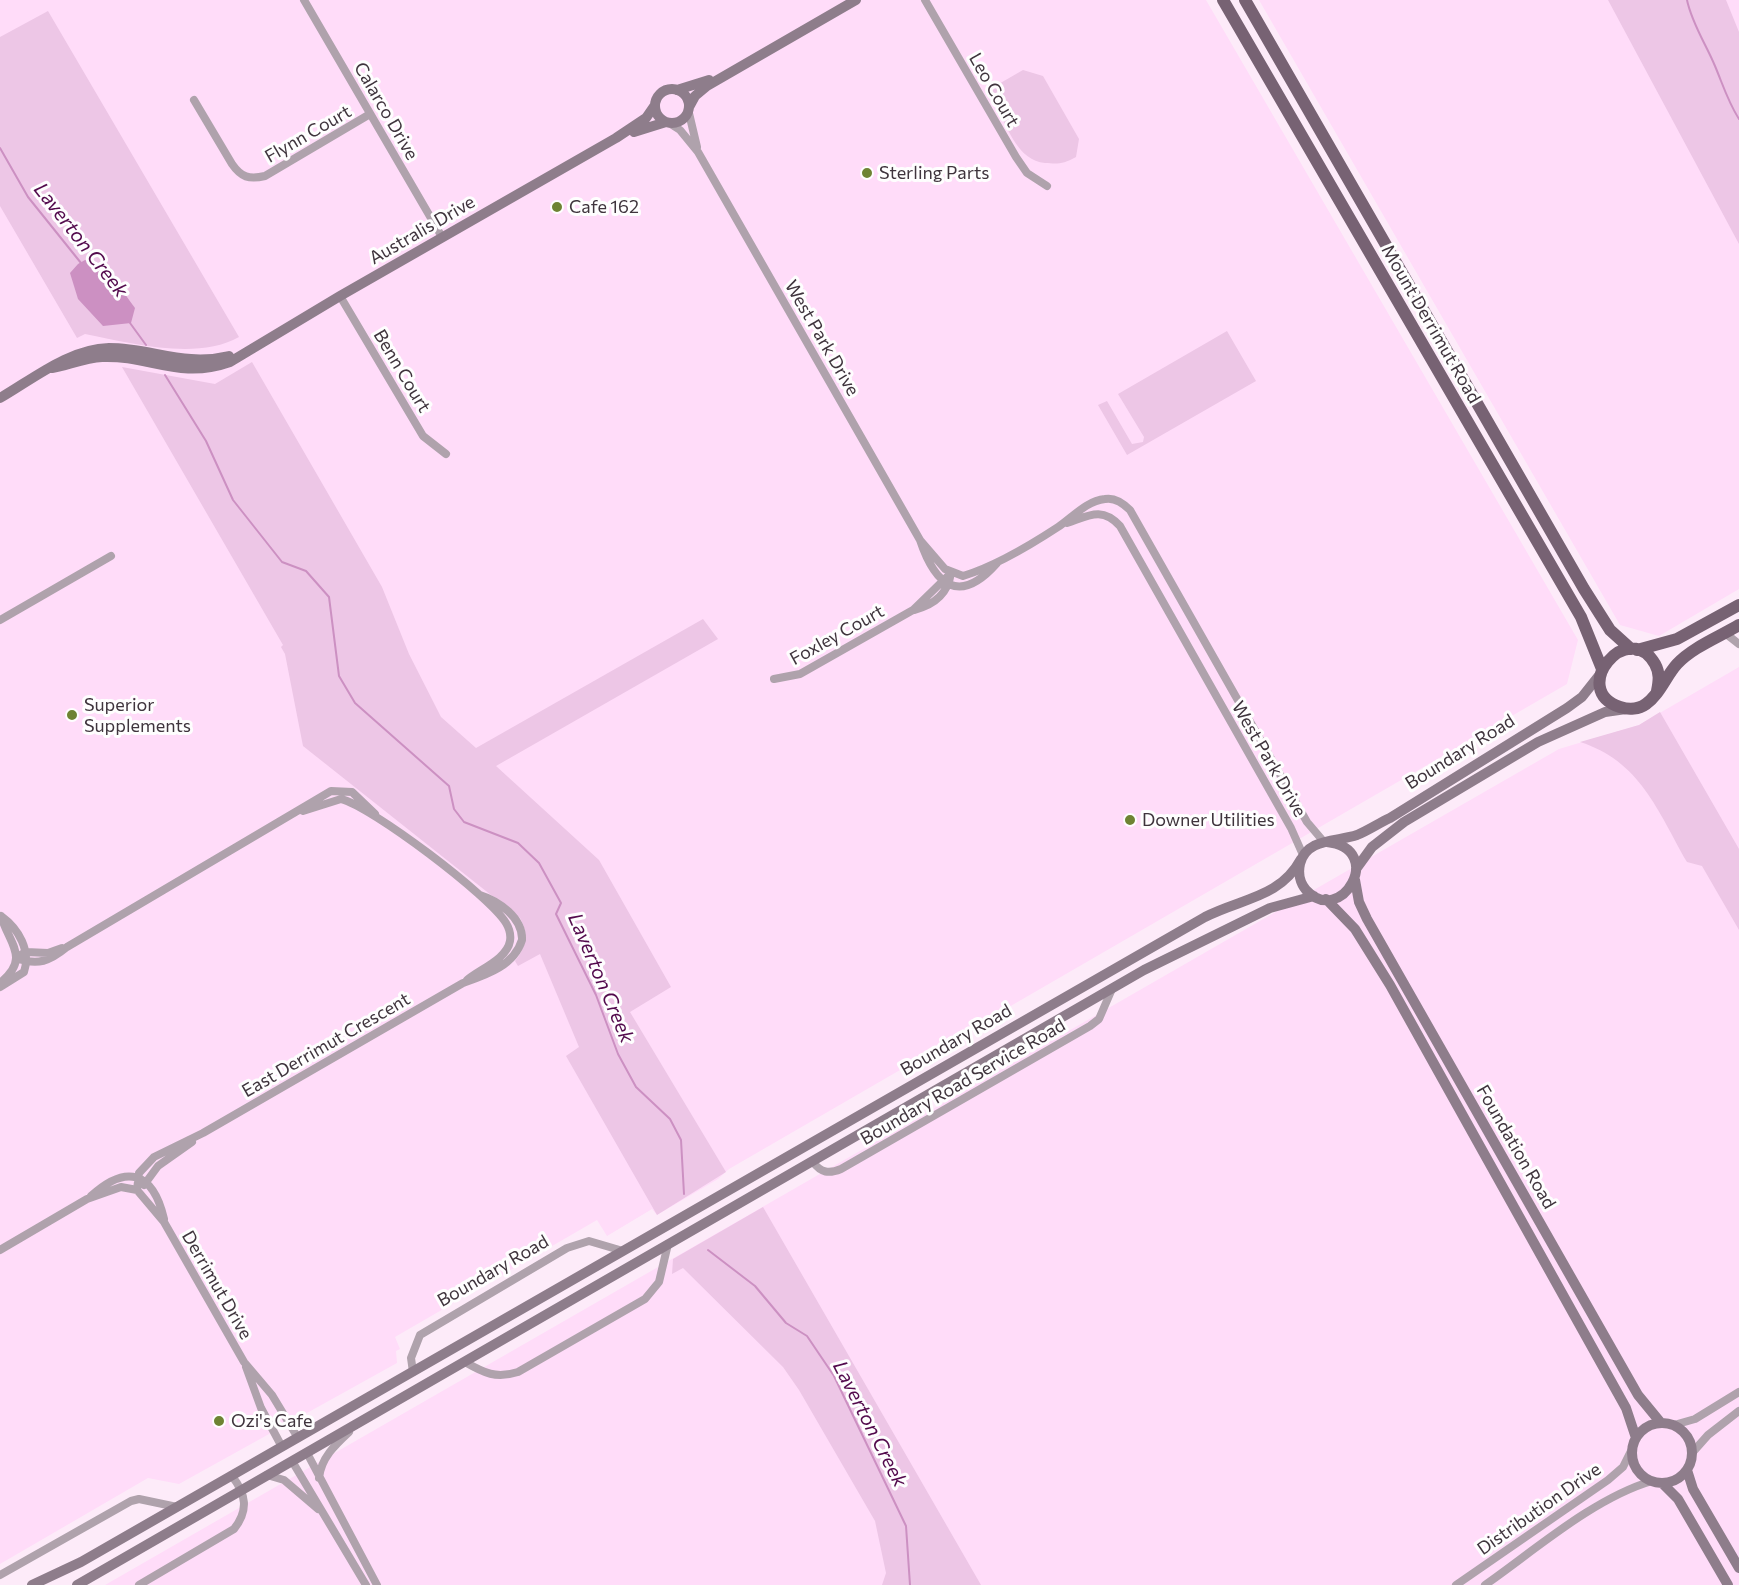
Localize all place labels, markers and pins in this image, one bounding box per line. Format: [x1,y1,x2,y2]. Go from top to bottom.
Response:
place label: Sterling Parts [879,162,989,184]
marker: Sterling Parts [860,166,874,180]
place label: Cafe 162 [569,196,639,218]
marker: Cafe 162 [550,200,564,214]
place label: Superior Supplements [84,694,191,736]
marker: Superior Supplements [65,708,79,722]
place label: Downer Utilities [1142,809,1275,831]
marker: Downer Utilities [1123,813,1137,827]
place label: Ozi's Cafe [231,1410,312,1432]
marker: Ozi's Cafe [212,1414,226,1428]

